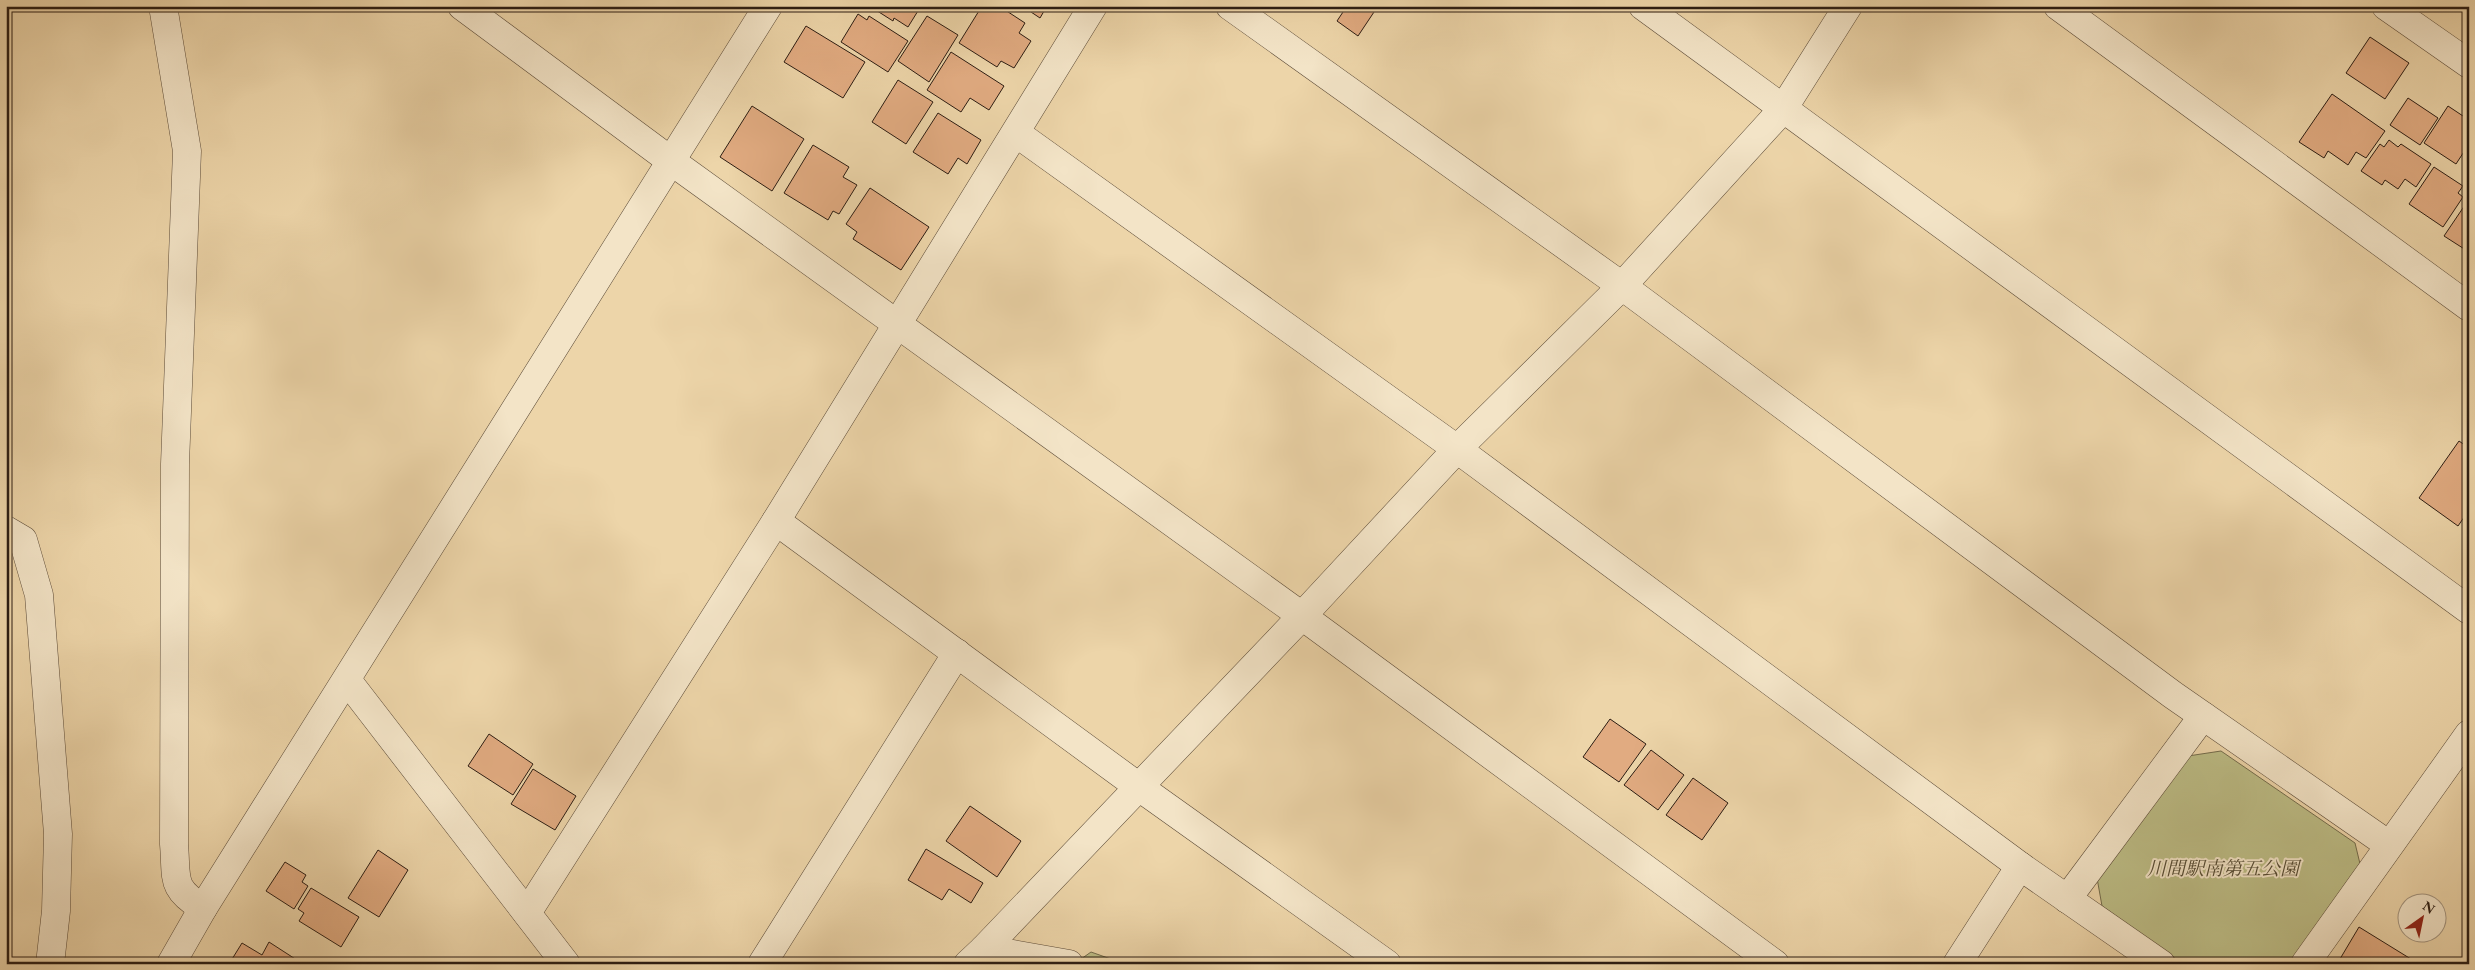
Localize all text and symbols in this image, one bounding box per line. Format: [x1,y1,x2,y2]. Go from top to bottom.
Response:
park label: 川間駅南第五公園 [2147,856,2302,881]
north arrow [2398,892,2448,942]
text: N [2419,896,2439,918]

